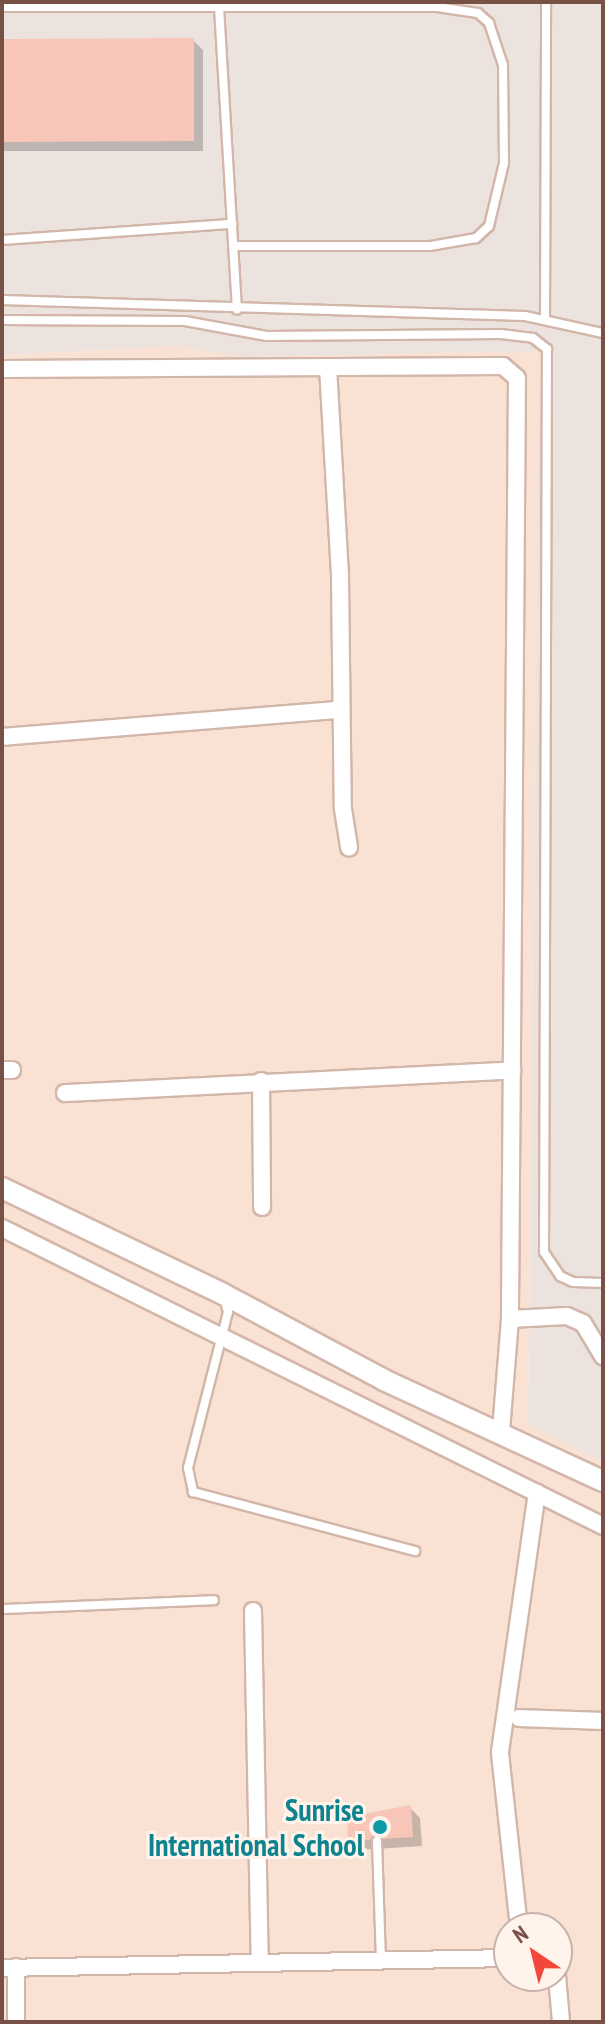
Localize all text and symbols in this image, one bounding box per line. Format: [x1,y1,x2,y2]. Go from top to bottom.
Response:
place label: Sunrise International School [148,1792,364,1862]
marker: Sunrise International School [371,1818,389,1836]
north arrow [493,1912,573,1992]
text: N [507,1919,533,1949]

